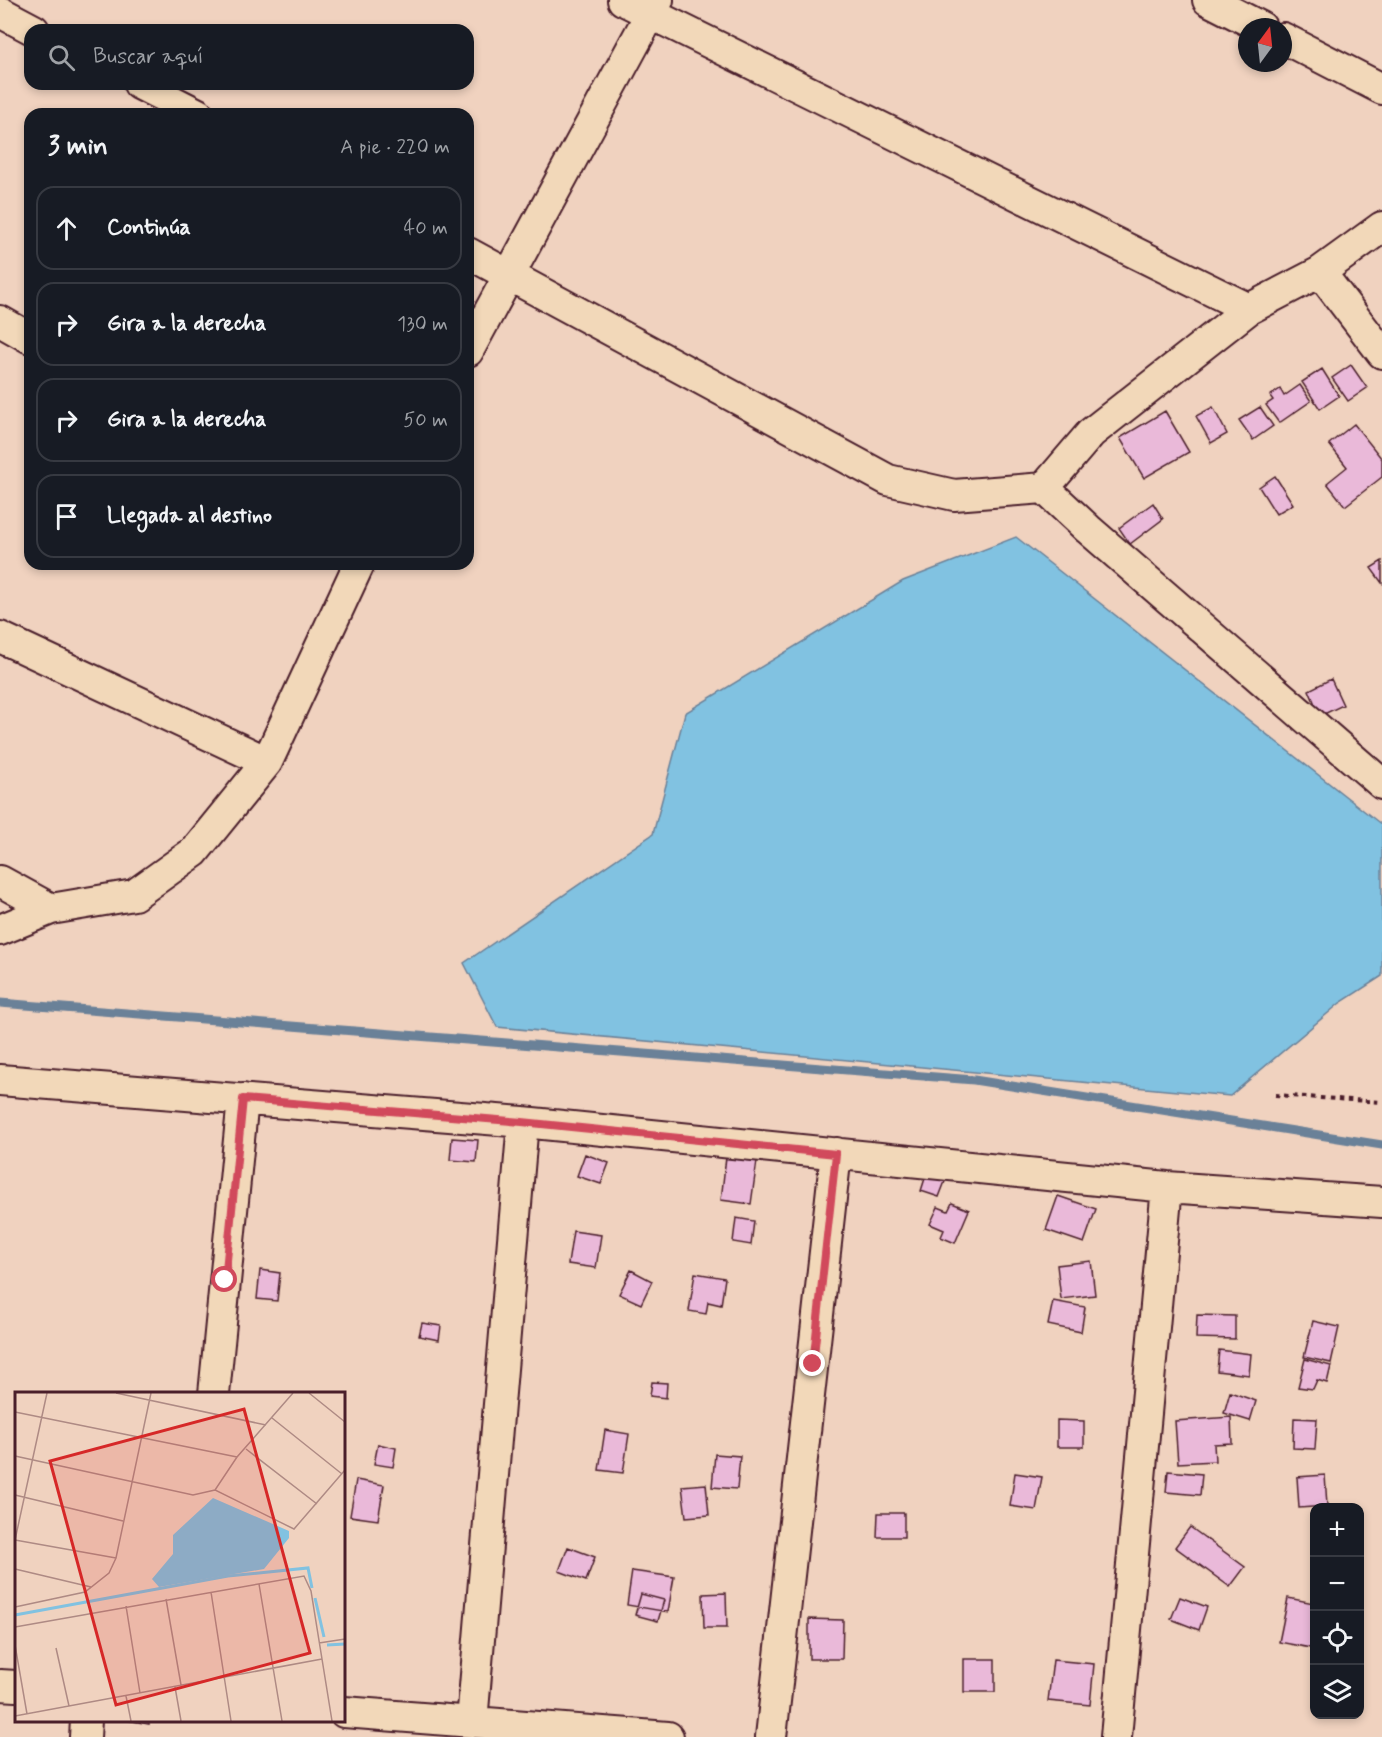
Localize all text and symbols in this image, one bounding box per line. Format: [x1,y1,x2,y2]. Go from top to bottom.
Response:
north arrow [1238,18,1292,72]
search box [24,24,474,90]
icon: search [45,41,78,74]
text: Buscar aquí [93,43,204,71]
text: 3 min [48,130,108,164]
text: A pie · 220 m [340,134,450,161]
icon: ahead [50,212,83,245]
text: Continúa [107,214,191,242]
text: 40 m [404,215,448,242]
icon: right [50,308,83,341]
text: Gira a la derecha [107,310,267,338]
text: 130 m [397,311,448,338]
icon: right [50,404,83,437]
text: Gira a la derecha [107,406,267,434]
text: 50 m [403,407,448,434]
icon: arrive [50,500,83,533]
text: Llegada al destino [107,502,272,530]
route start [211,1266,237,1292]
route end [799,1350,825,1376]
inset map [15,1392,345,1722]
map controls [1310,1503,1364,1719]
button: + [1310,1503,1364,1557]
button: − [1310,1557,1364,1611]
button: locate [1310,1611,1364,1665]
button: layers [1310,1665,1364,1719]

